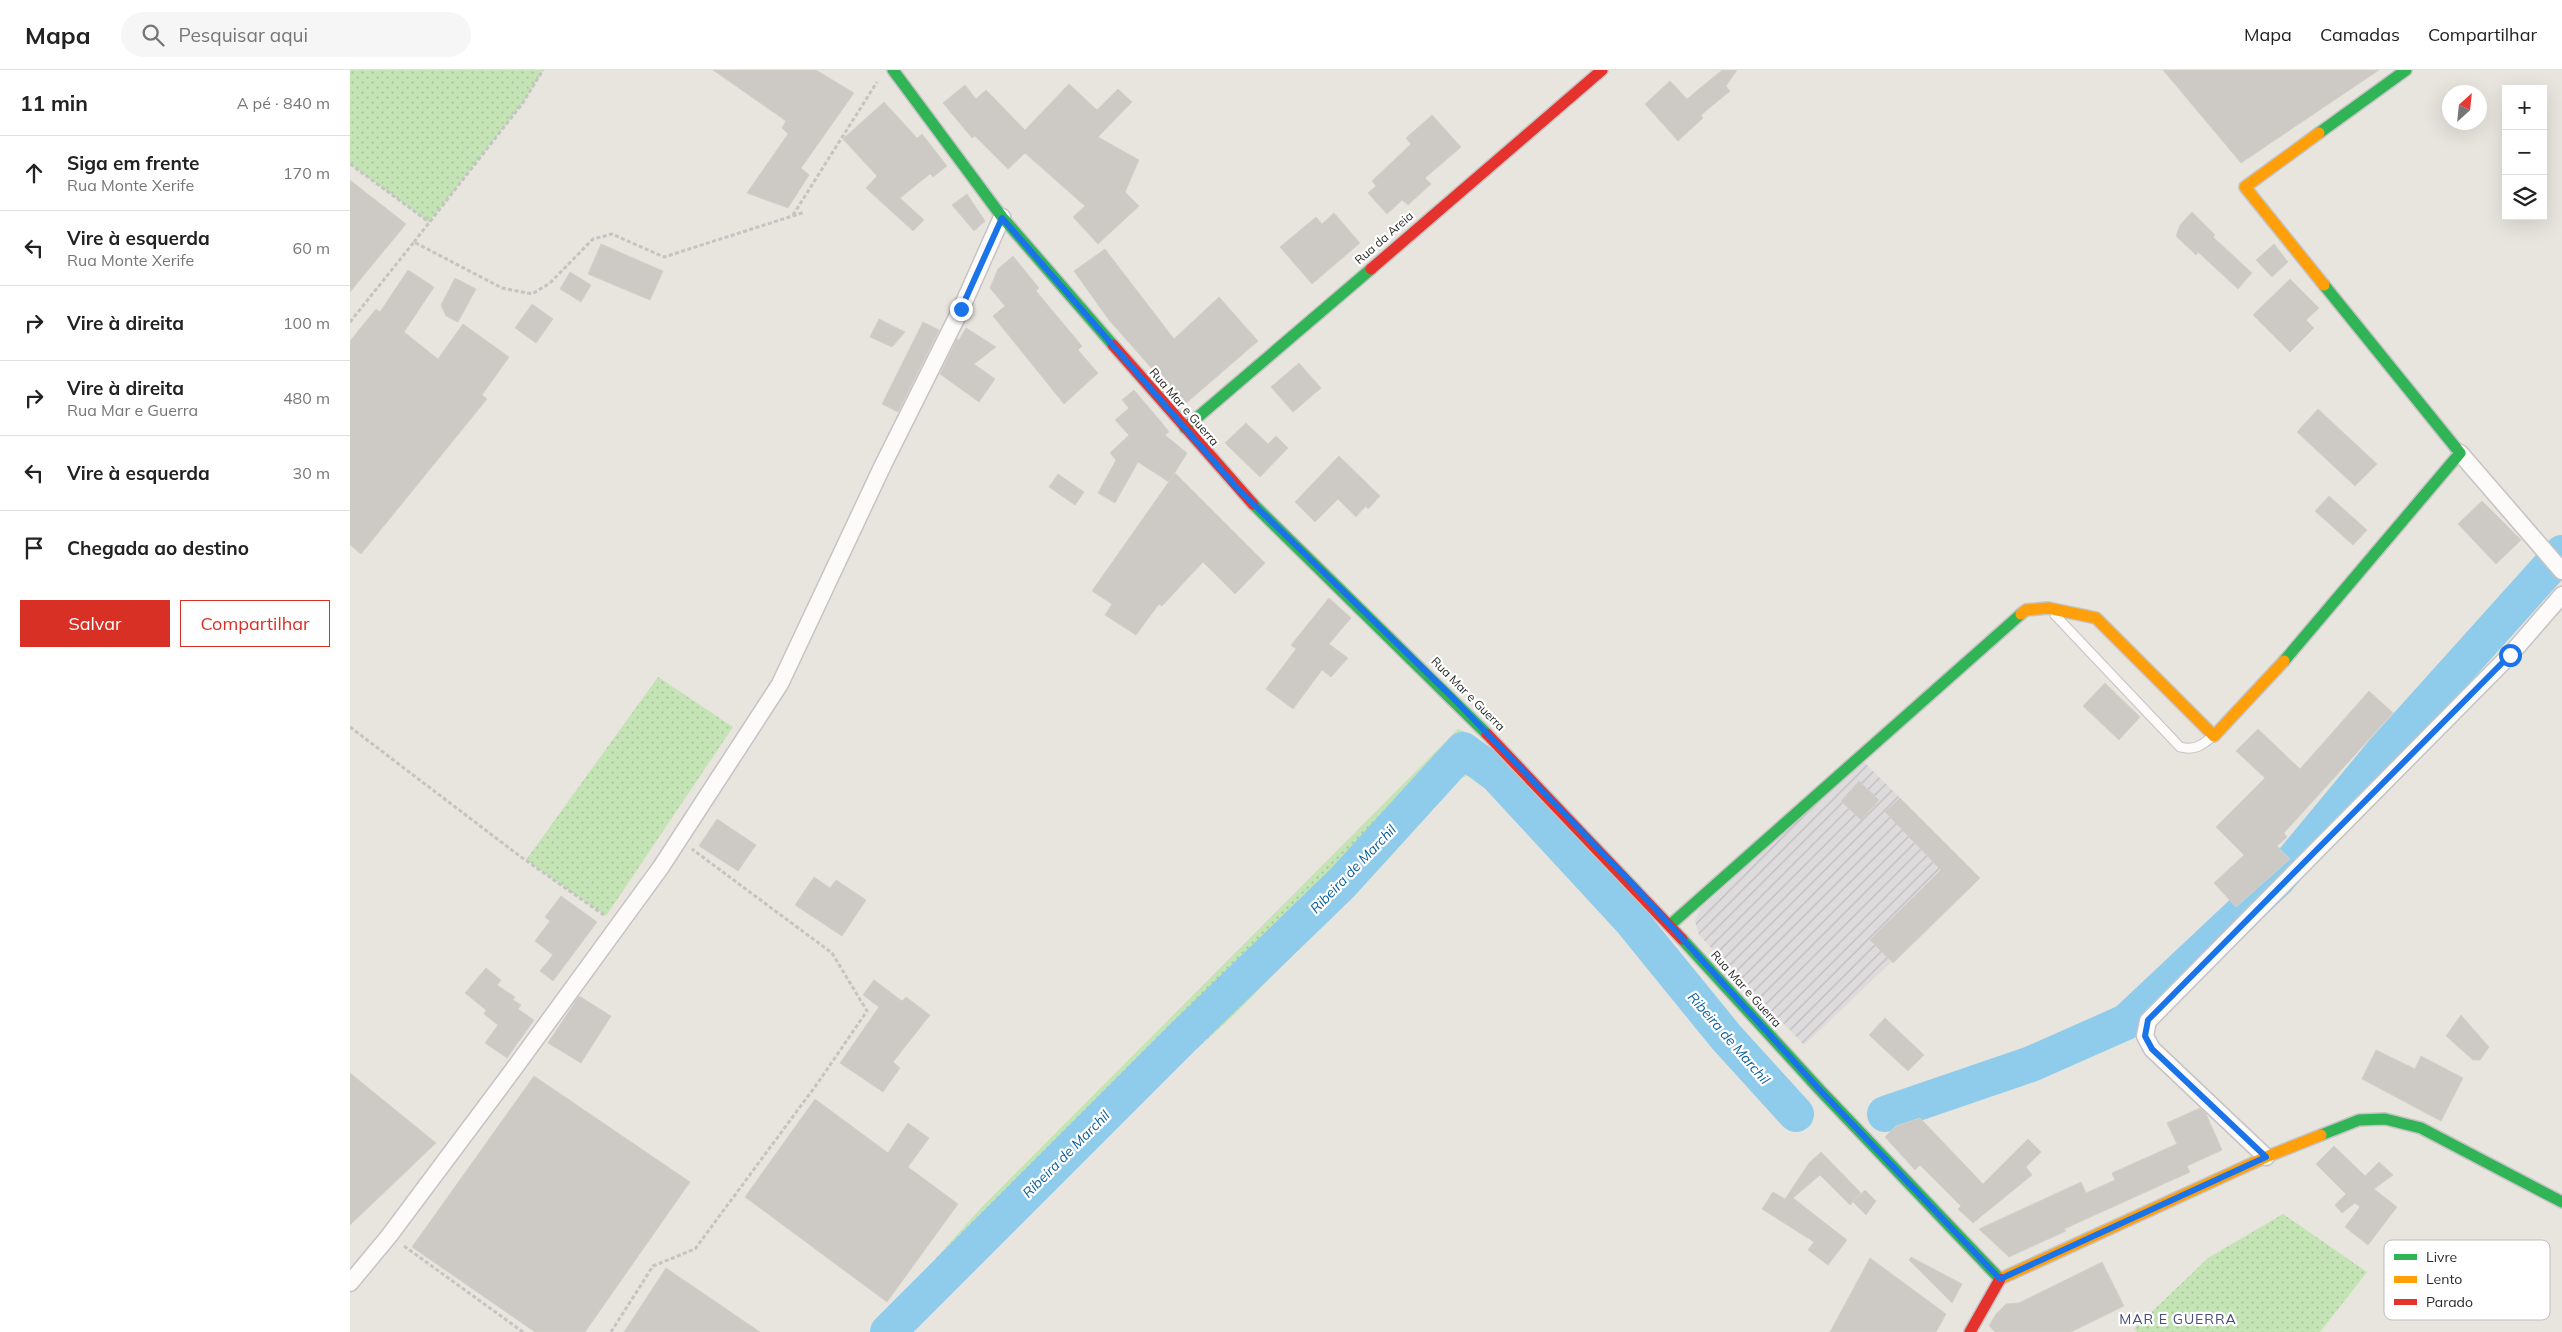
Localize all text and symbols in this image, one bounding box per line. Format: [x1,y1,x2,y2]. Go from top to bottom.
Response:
search box [121,12,471,57]
text: Mapa [25,20,91,50]
icon: search [139,21,167,49]
text: Pesquisar aqui [179,23,308,47]
text: Mapa [2244,23,2292,46]
text: Camadas [2320,23,2400,46]
text: Compartilhar [2428,23,2537,46]
north arrow [2442,85,2487,130]
map controls [2502,85,2547,220]
button: + [2502,85,2547,130]
text: 11 min [20,90,88,116]
text: A pé · 840 m [237,93,330,113]
button: − [2502,130,2547,175]
text: Siga em frente [67,151,199,175]
icon: ahead [20,159,48,187]
text: 170 m [283,163,330,183]
text: Rua Monte Xerife [67,175,194,195]
button: layers [2502,175,2547,220]
street label: Rua da Areia [1351,208,1416,267]
text: Vire à esquerda [67,226,210,250]
icon: left [20,234,48,262]
text: 60 m [293,238,330,258]
text: Rua Monte Xerife [67,250,194,270]
route end [950,298,973,321]
icon: right [20,309,48,337]
text: Vire à direita [67,311,184,335]
text: 100 m [283,313,330,333]
street label: Rua Mar e Guerra [1146,365,1222,449]
text: Vire à direita [67,376,184,400]
icon: right [20,384,48,412]
text: 480 m [283,388,330,408]
text: Rua Mar e Guerra [67,400,198,420]
icon: left [20,459,48,487]
text: Vire à esquerda [67,461,210,485]
text: 30 m [293,463,330,483]
icon: arrive [20,534,48,562]
text: Chegada ao destino [67,536,249,560]
button: Salvar [20,600,170,647]
button: Compartilhar [180,600,330,647]
route start [2499,644,2522,667]
street label: Rua Mar e Guerra [1428,654,1508,734]
water label: Ribeira de Marchil [1306,820,1400,917]
street label: Rua Mar e Guerra [1708,947,1785,1030]
water label: Ribeira de Marchil [1684,988,1774,1088]
water label: Ribeira de Marchil [1019,1106,1114,1201]
legend [2384,1240,2550,1320]
text: Livre [2426,1248,2457,1266]
text: Lento [2426,1270,2462,1288]
text: Parado [2426,1293,2473,1311]
district label: MAR E GUERRA [2119,1310,2237,1328]

